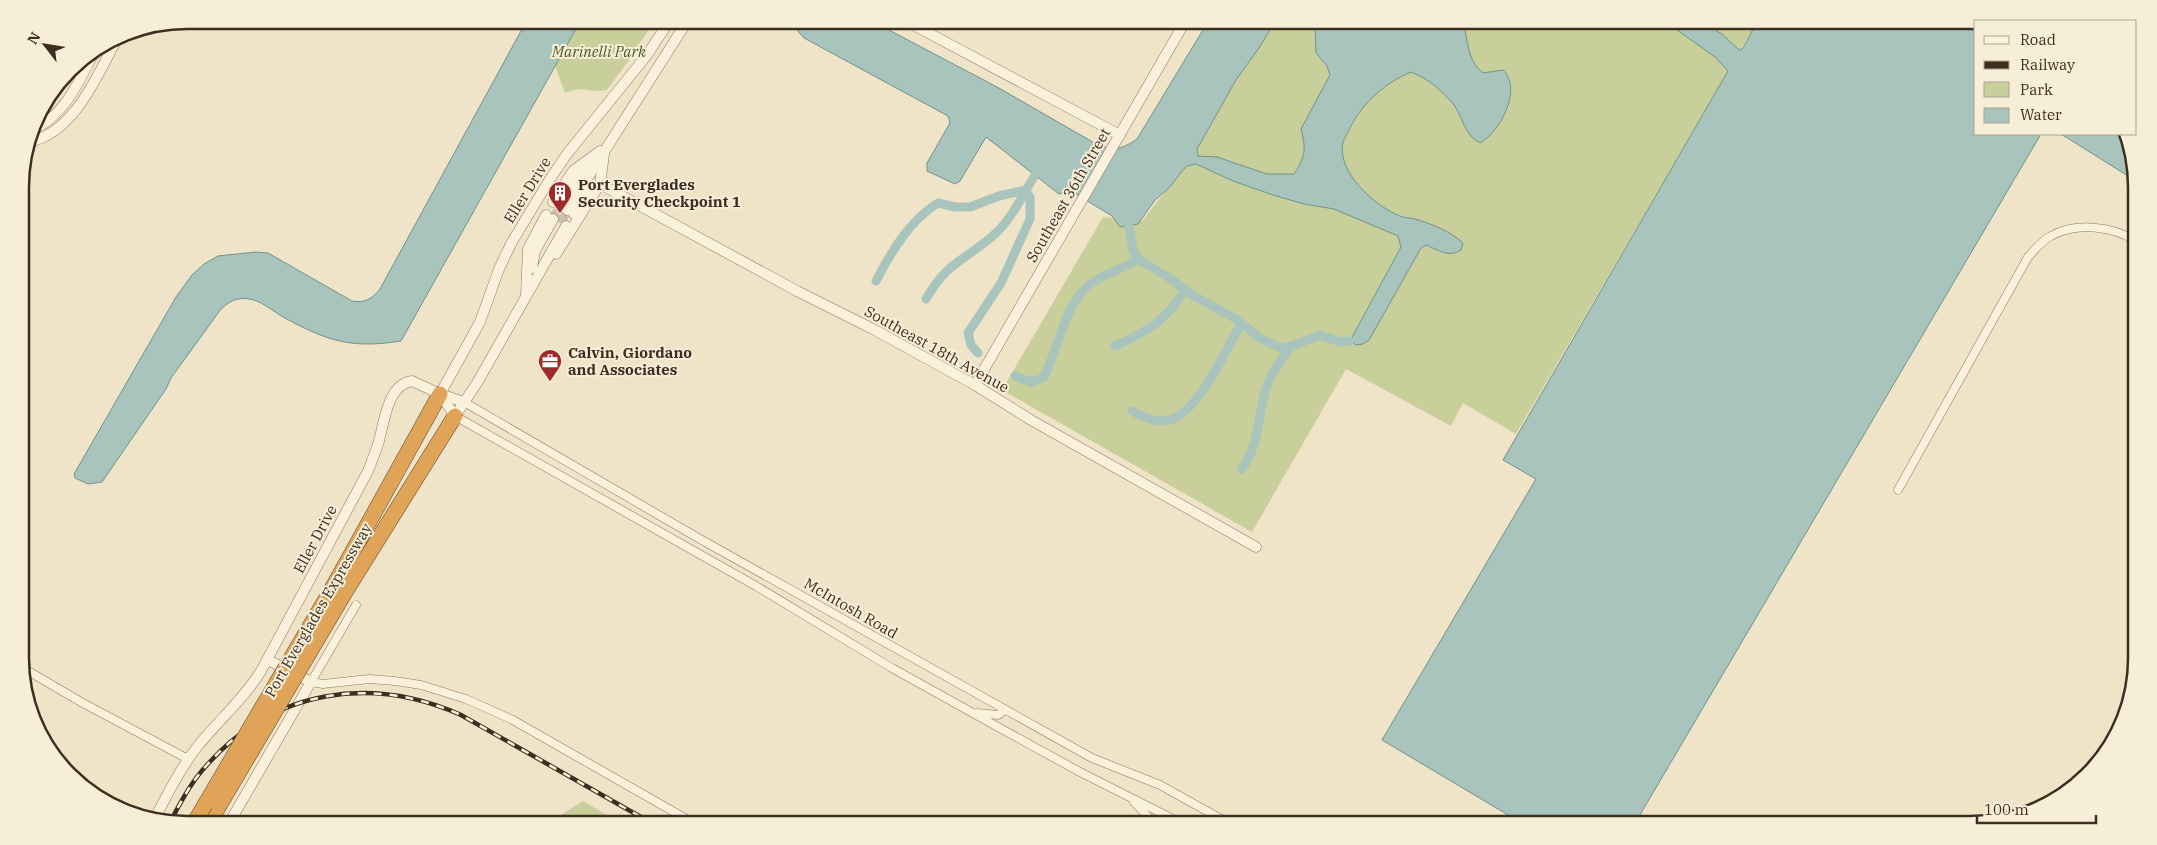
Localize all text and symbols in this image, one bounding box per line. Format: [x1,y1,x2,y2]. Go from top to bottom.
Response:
north arrow [20,20,70,70]
legend [1974,20,2137,135]
text: N [23,29,44,48]
text: Road [2020,30,2056,49]
park label: Marinelli Park [551,42,646,61]
text: Railway [2020,55,2075,74]
text: Park [2020,80,2053,99]
text: Water [2020,105,2062,124]
street label: Southeast 36th Street [1022,124,1114,266]
street label: Eller Drive [499,153,555,227]
place label: Port Everglades Security Checkpoint 1 [578,175,741,211]
building icon: Port Everglades Security Checkpoint 1 [547,180,573,214]
street label: Southeast 18th Avenue [861,301,1013,397]
place label: Calvin, Giordano and Associates [568,343,692,379]
office icon: Calvin, Giordano and Associates [537,348,563,382]
street label: Eller Drive [289,502,341,576]
street label: Port Everglades Expressway [260,520,376,700]
street label: McIntosh Road [801,573,901,643]
scale bar [1977,792,2096,824]
text: 100 m [1984,800,2029,819]

